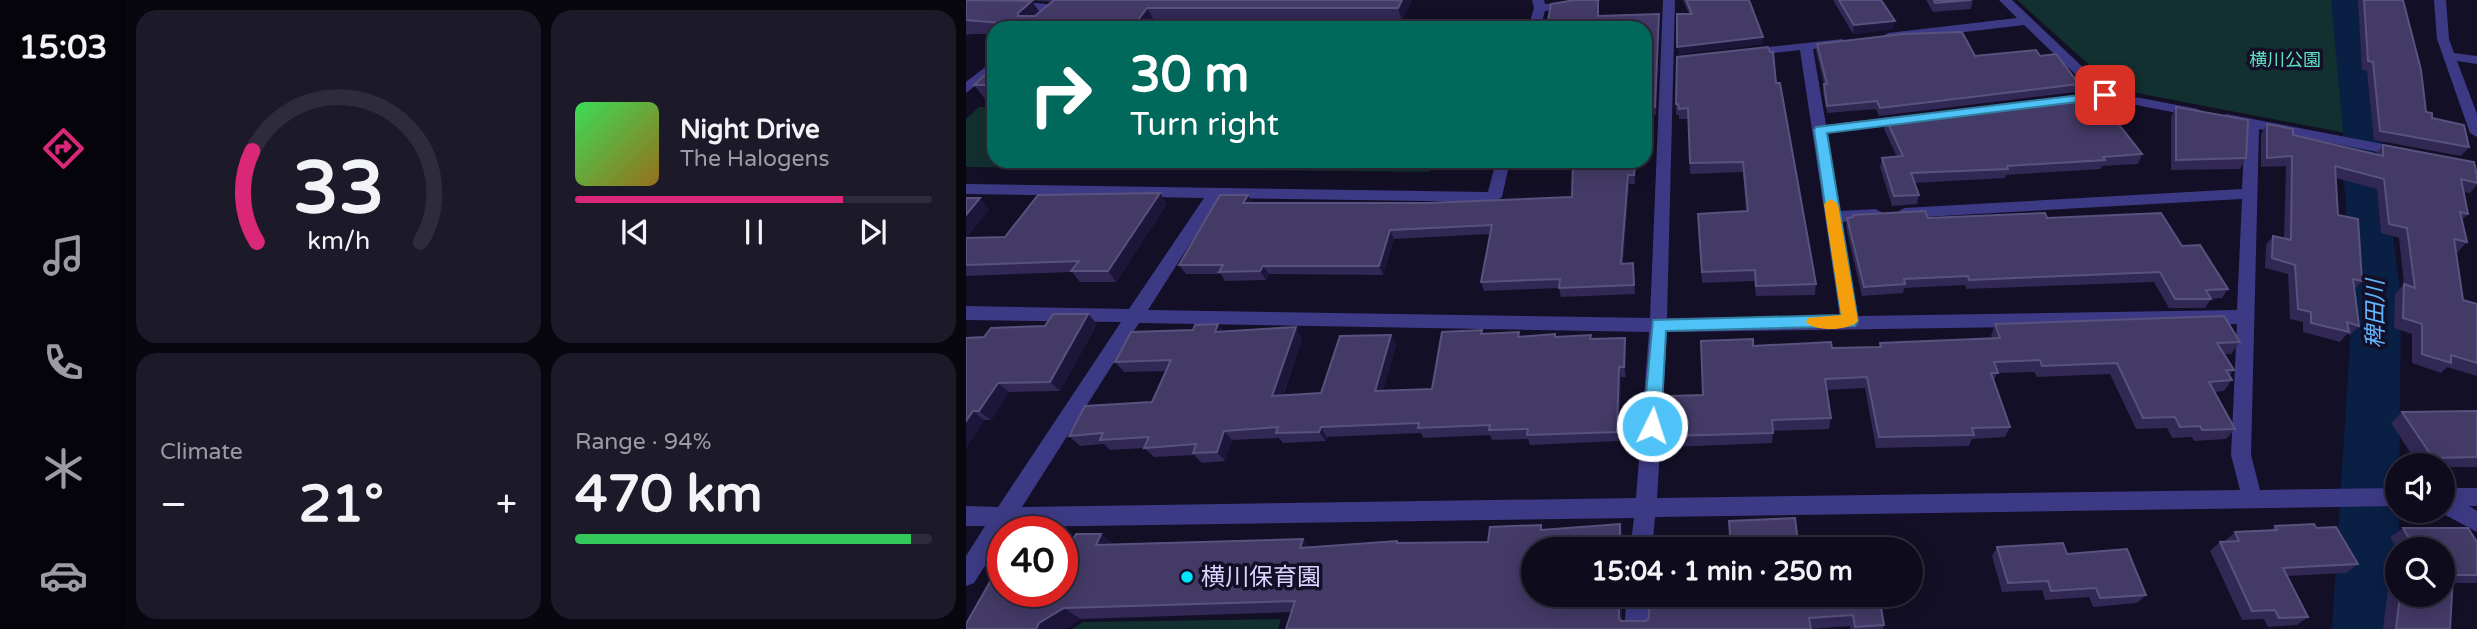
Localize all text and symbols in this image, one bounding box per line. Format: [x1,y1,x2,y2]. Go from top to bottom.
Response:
text: 15:03 [19,29,107,67]
text: 30 m [1130,46,1249,105]
icon: right [1015,49,1106,140]
park label: 横川公園 [2249,49,2321,71]
pin [2075,65,2135,125]
icon: arrive [2086,76,2124,114]
text: Turn right [1130,106,1279,144]
text: Night Drive [680,114,820,145]
icon: directions [39,124,88,173]
text: The Halogens [680,145,829,173]
text: 33 [293,146,384,234]
icon: previous [616,213,654,251]
icon: pause [735,213,773,251]
icon: next [854,213,892,251]
text: km/h [307,226,370,256]
icon: music [39,231,88,280]
water label: 稗田川 [2362,277,2390,349]
icon: phone [39,338,88,387]
position arrow [1615,389,1689,463]
text: Range · 94% [575,428,711,456]
text: Climate [160,438,243,466]
icon: climate [39,444,88,493]
map controls [2385,453,2455,607]
button: sound [2385,453,2455,523]
text: 470 km [575,463,763,526]
text: 21° [299,473,384,536]
text: − [160,482,187,528]
text: + [496,482,517,528]
speed limit sign: 40 [987,516,1078,607]
button: search [2385,537,2455,607]
icon: car [39,551,88,600]
text: 15:04 · 1 min · 250 m [1591,556,1853,587]
place label: 横川保育園 [1201,563,1321,592]
marker: 横川保育園 [1179,569,1195,585]

